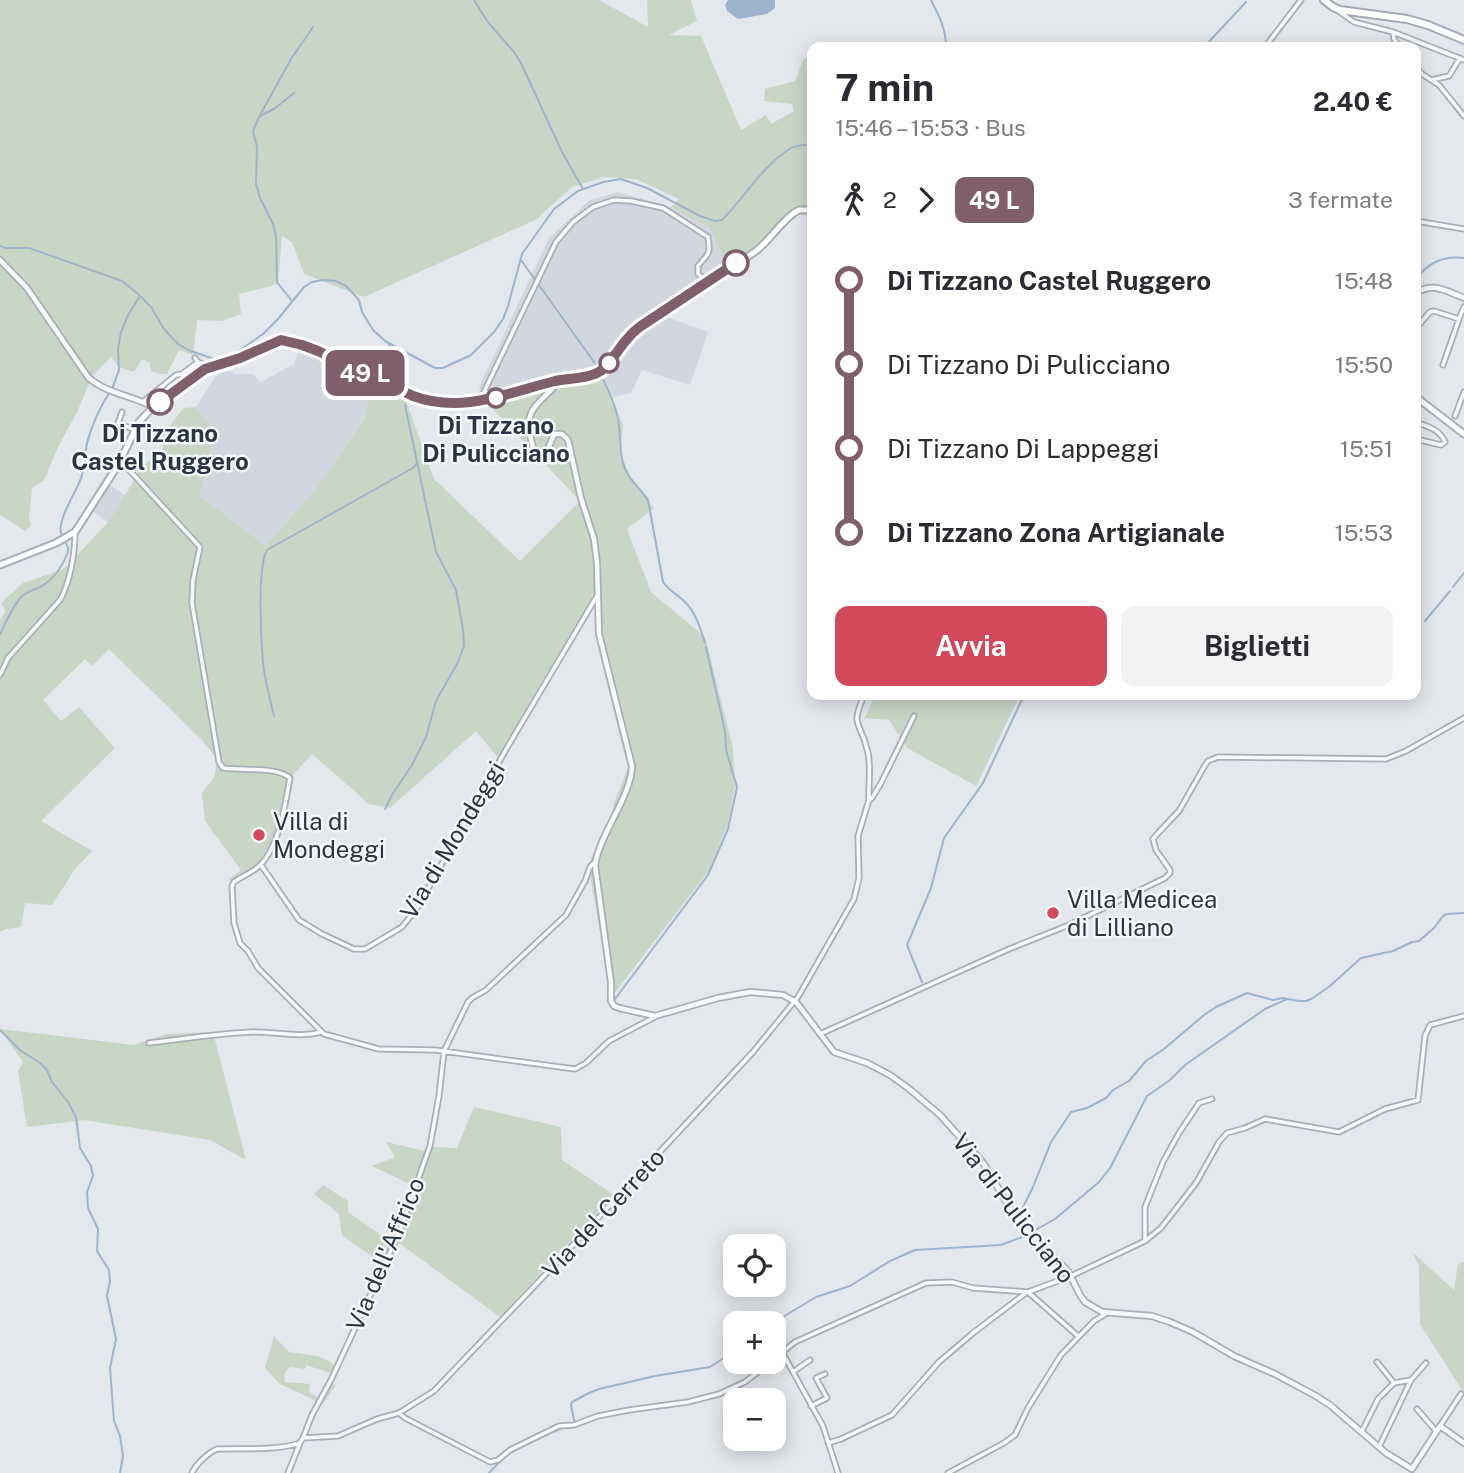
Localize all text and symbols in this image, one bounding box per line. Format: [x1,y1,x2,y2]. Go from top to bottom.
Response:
text: 7 min [835,65,934,110]
text: 2.40 € [1313,86,1393,117]
text: 15:46 – 15:53 · Bus [835,114,1026,141]
icon: walk [835,181,873,219]
icon: forward [907,181,945,219]
text: 2 [883,186,897,213]
text: 49 L [969,186,1020,214]
text: 3 fermate [1288,186,1393,213]
unlabelled marker [723,250,749,276]
text: Di Tizzano Castel Ruggero [887,265,1211,296]
text: 15:48 [1335,267,1393,294]
text: Di Tizzano Di Pulicciano [887,349,1170,380]
line badge: 49 L [316,350,414,396]
text: 15:50 [1335,351,1393,378]
unlabelled marker [599,353,619,373]
text: 49 L [340,359,390,387]
marker: Di Tizzano Di Pulicciano [486,388,506,408]
marker: Di Tizzano Castel Ruggero [147,389,173,415]
place label: Di Tizzano Di Pulicciano [422,411,570,467]
place label: Di Tizzano Castel Ruggero [71,419,249,475]
text: Di Tizzano Di Lappeggi [887,433,1159,464]
text: 15:51 [1340,435,1393,462]
text: Di Tizzano Zona Artigianale [887,517,1225,548]
text: 15:53 [1335,519,1393,546]
button: Avvia [835,606,1107,686]
button: Biglietti [1121,606,1393,686]
street label: Via di Mondeggi [394,756,510,924]
place label: Villa di Mondeggi [273,807,385,863]
marker: Villa di Mondeggi [251,827,267,843]
place label: Villa Medicea di Lilliano [1067,885,1217,941]
marker: Villa Medicea di Lilliano [1045,905,1061,921]
street label: Via di Pulicciano [947,1128,1081,1288]
street label: Via del Cerreto [536,1143,670,1283]
street label: Via dell'Affrico [340,1173,430,1335]
map controls [723,1234,786,1451]
button: locate [723,1234,786,1297]
button: + [723,1311,786,1374]
button: − [723,1388,786,1451]

